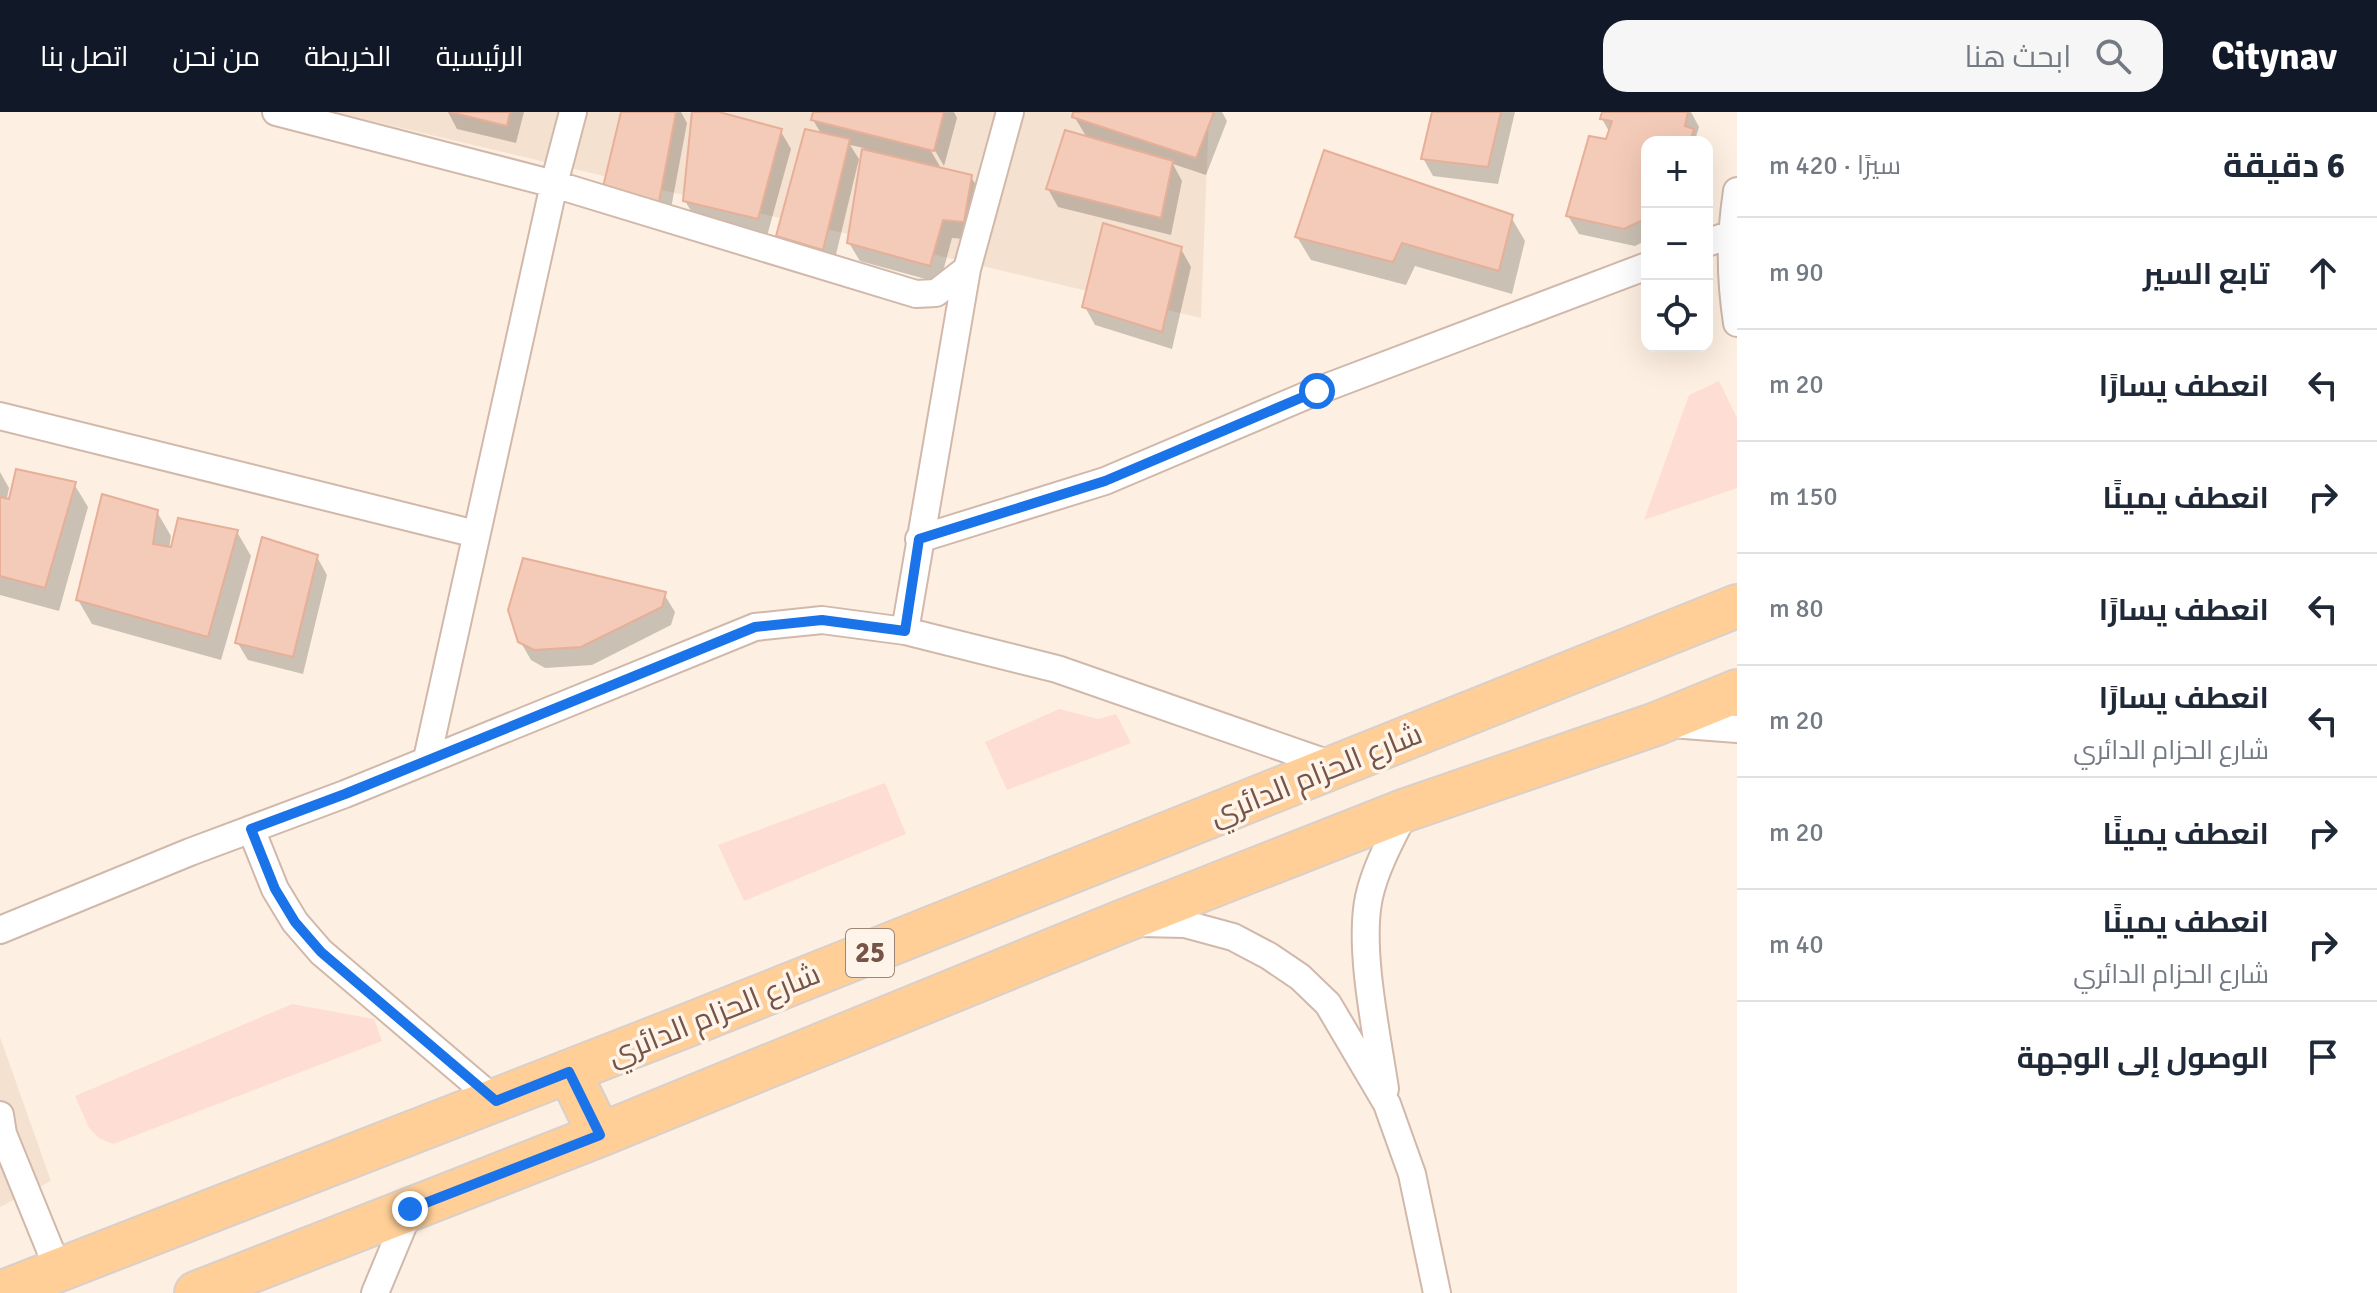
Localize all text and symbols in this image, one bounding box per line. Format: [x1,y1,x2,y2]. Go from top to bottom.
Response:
search box [1603,20,2163,92]
text: Citynav [2211,33,2337,80]
icon: search [2091,34,2135,78]
text: ابحث هنا [1964,39,2071,76]
text: اتصل بنا [40,40,129,74]
text: من نحن [173,40,260,74]
text: الخريطة [304,40,392,74]
text: الرئيسية [436,40,523,74]
map controls [1641,136,1713,352]
button: + [1641,136,1713,208]
text: 6 دقيقة [2223,145,2345,187]
text: سيرًا · 420 m [1769,150,1901,182]
button: − [1641,208,1713,280]
icon: ahead [2301,251,2345,295]
text: تابع السير [2143,256,2269,293]
text: 90 m [1769,257,1824,289]
button: locate [1641,280,1713,352]
icon: left [2301,363,2345,407]
text: انعطف يسارًا [2099,368,2269,405]
text: 20 m [1769,369,1824,401]
route start [1299,373,1335,409]
icon: right [2301,475,2345,519]
text: انعطف يمينًا [2102,480,2269,517]
text: 150 m [1769,481,1838,513]
icon: left [2301,587,2345,631]
text: انعطف يسارًا [2099,592,2269,629]
text: 80 m [1769,593,1824,625]
text: انعطف يسارًا [2099,680,2269,717]
icon: left [2301,699,2345,743]
text: 20 m [1769,705,1824,737]
street label: شارع الحزام الدائري [1204,716,1429,838]
text: شارع الحزام الدائري [2073,735,2269,767]
icon: right [2301,811,2345,855]
text: انعطف يمينًا [2102,816,2269,853]
text: 20 m [1769,817,1824,849]
text: انعطف يمينًا [2102,904,2269,941]
icon: right [2301,923,2345,967]
road number: 25 [846,929,894,977]
text: 40 m [1769,929,1824,961]
street label: شارع الحزام الدائري [602,956,827,1078]
text: شارع الحزام الدائري [2073,959,2269,991]
icon: arrive [2301,1035,2345,1079]
text: الوصول إلى الوجهة [2017,1040,2269,1077]
route end [392,1191,428,1227]

